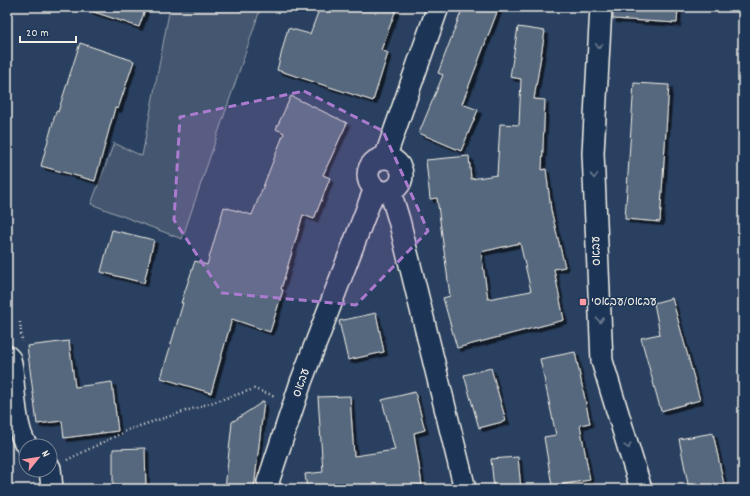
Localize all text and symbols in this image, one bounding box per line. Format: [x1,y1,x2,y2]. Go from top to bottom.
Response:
scale bar [20,18,76,44]
text: 20 m [26,25,49,42]
one-way arrow [594,43,603,49]
one-way arrow [590,173,599,179]
street label: עבאס [588,236,606,266]
place label: עבאס/עבאסי [591,294,657,311]
marker: עבאס/עבאסי [578,297,588,307]
one-way arrow [596,317,604,323]
street label: עבאס [289,366,315,400]
north arrow [18,438,58,478]
one-way arrow [623,442,632,449]
text: N [37,448,53,461]

